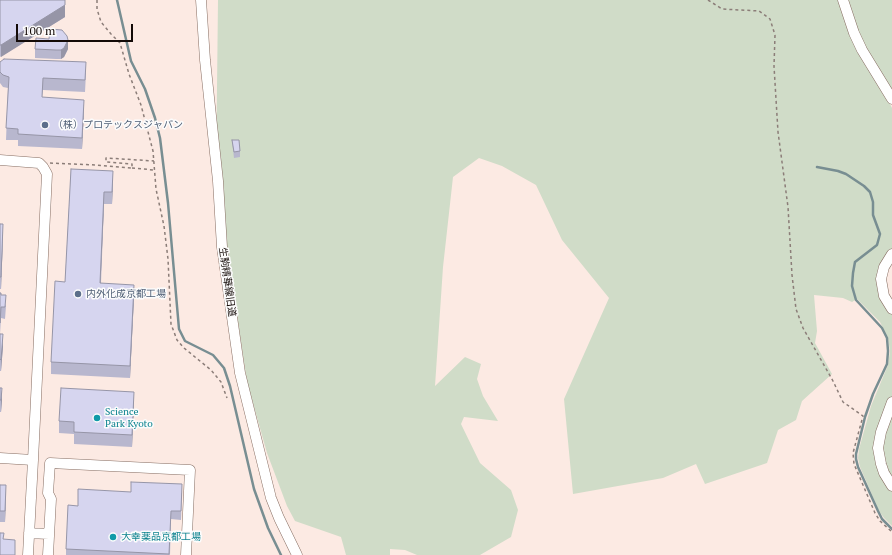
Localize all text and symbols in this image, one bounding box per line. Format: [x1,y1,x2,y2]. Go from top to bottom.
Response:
scale bar [18,16,135,42]
text: 100 m [23,23,55,38]
place label: （株）プロテックスジャパン [53,119,183,131]
marker: （株）プロテックスジャパン [40,120,50,130]
street label: 生駒精華線旧道 [216,247,238,317]
place label: 内外化成京都工場 [86,288,166,300]
marker: 内外化成京都工場 [73,289,83,299]
place label: Science Park Kyoto [105,406,153,430]
marker: Science Park Kyoto [92,413,102,423]
place label: 大幸薬品京都工場 [121,531,201,543]
marker: 大幸薬品京都工場 [108,532,118,542]

